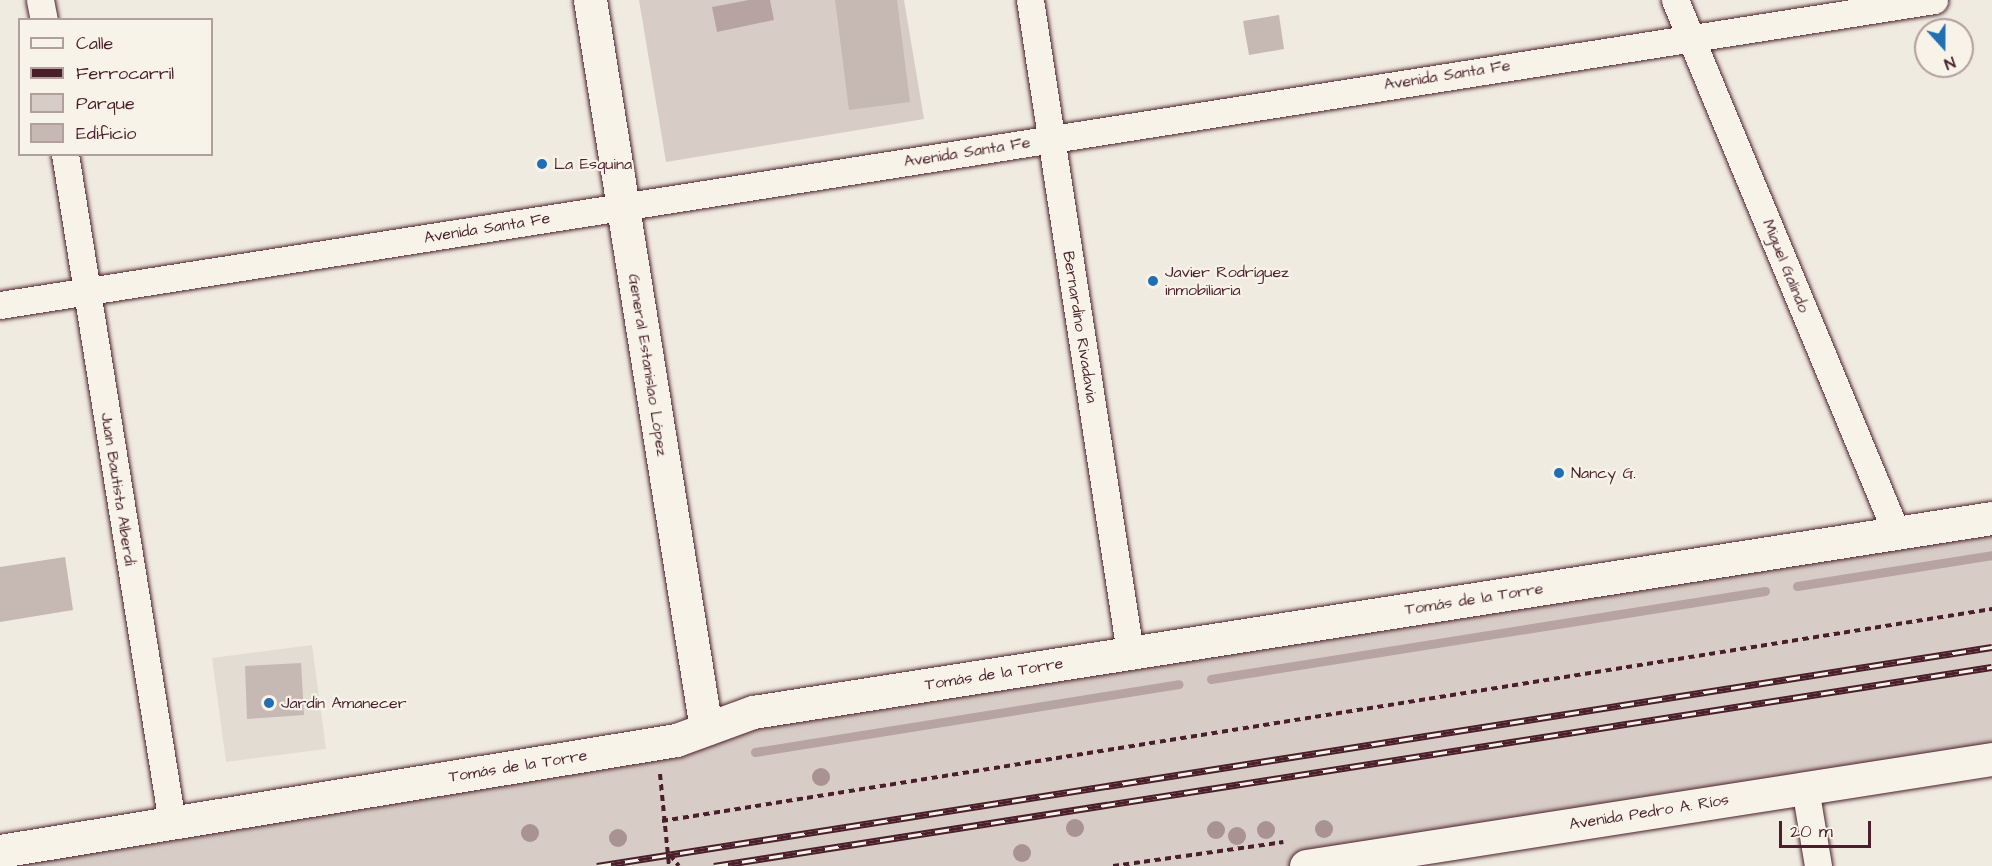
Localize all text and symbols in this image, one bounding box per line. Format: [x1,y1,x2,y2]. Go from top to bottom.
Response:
legend [18,18,213,156]
north arrow [1914,18,1974,78]
text: Calle [76,31,113,56]
text: N [1941,51,1958,75]
street label: Avenida Santa Fe [1383,56,1511,94]
text: Ferrocarril [76,61,174,86]
text: Parque [76,91,135,116]
text: Edificio [76,121,136,146]
street label: Avenida Santa Fe [903,133,1031,171]
place label: La Esquina [554,154,632,174]
marker: La Esquina [535,157,549,171]
street label: Avenida Santa Fe [423,209,551,247]
street label: Miguel Galindo [1759,217,1813,315]
street label: Bernardino Rivadavia [1059,250,1101,404]
place label: Javier Rodríguez inmobiliaria [1165,262,1289,300]
street label: General Estanislao López [624,272,672,458]
marker: Javier Rodríguez inmobiliaria [1146,274,1160,288]
street label: Juan Bautista Alberdi [96,411,140,567]
place label: Nancy G. [1571,463,1636,483]
marker: Nancy G. [1552,466,1566,480]
street label: Tomás de la Torre [1404,579,1544,619]
street label: Tomás de la Torre [924,654,1064,694]
place label: Jardín Amanecer [281,693,407,713]
marker: Jardín Amanecer [262,696,276,710]
street label: Tomás de la Torre [448,746,588,786]
street label: Avenida Pedro A. Ríos [1568,790,1730,834]
scale bar [1782,809,1874,847]
text: 20 m [1790,819,1833,844]

